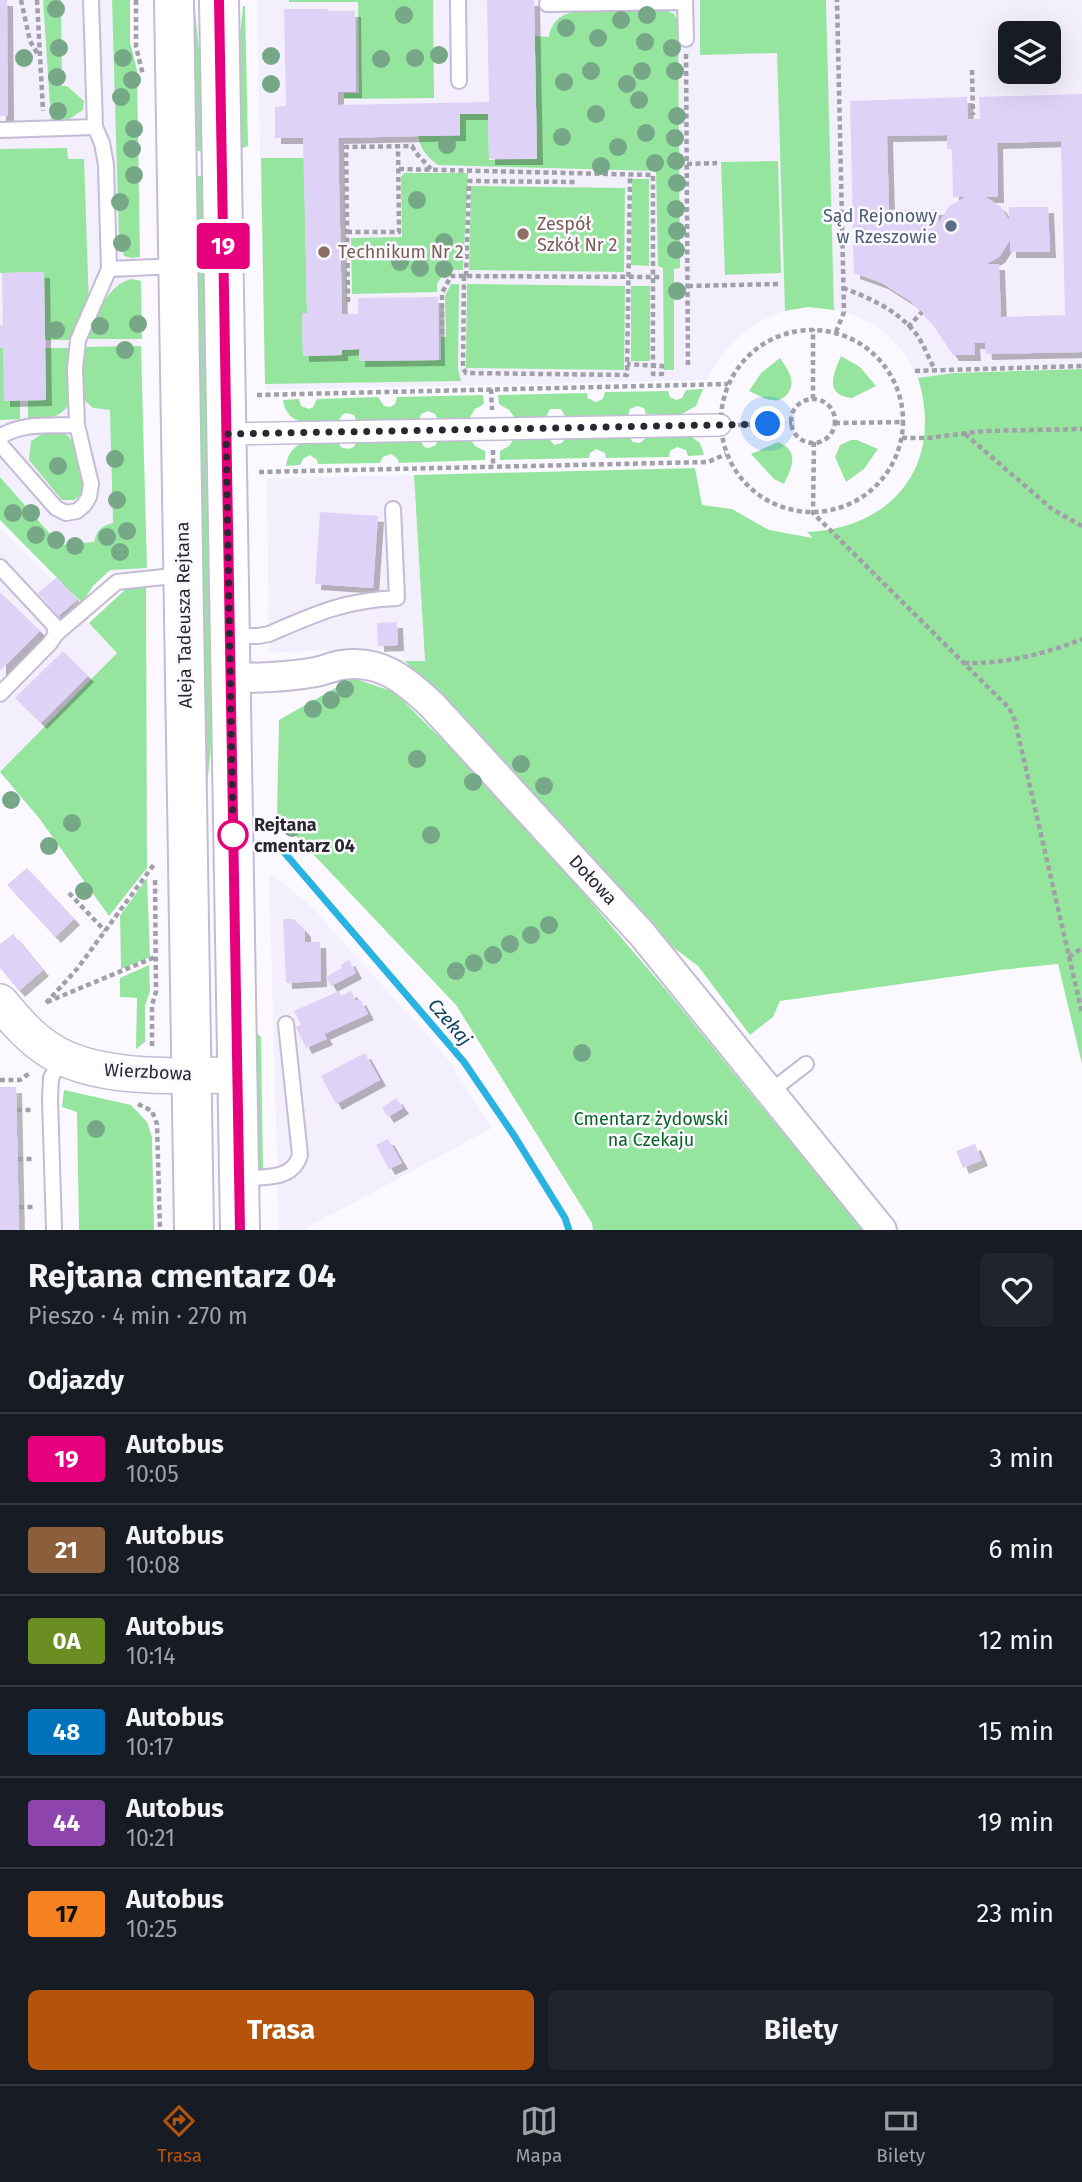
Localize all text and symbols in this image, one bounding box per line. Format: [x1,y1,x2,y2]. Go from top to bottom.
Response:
map controls [998,21,1061,84]
button: layers [998,21,1061,84]
place label: Sąd Rejonowy w Rzeszowie [823,205,937,248]
place label: Zespół Szkół Nr 2 [537,213,617,256]
marker: Sąd Rejonowy w Rzeszowie [943,218,959,234]
line badge: 19 [192,223,255,269]
marker: Zespół Szkół Nr 2 [515,226,531,242]
text: 19 [211,232,235,260]
place label: Technikum Nr 2 [338,241,464,263]
marker: Technikum Nr 2 [316,244,332,260]
your location [750,406,785,441]
street label: Aleja Tadeusza Rejtana [171,521,197,709]
place label: Rejtana cmentarz 04 [254,814,355,857]
marker: Rejtana cmentarz 04 [218,820,248,850]
street label: Dołowa [564,850,622,910]
water label: Czekaj [423,994,477,1051]
street label: Wierzbowa [103,1059,193,1085]
park label: Cmentarz żydowski na Czekaju [574,1108,728,1151]
button: heart [980,1253,1054,1327]
text: Rejtana cmentarz 04 [28,1256,336,1296]
text: Pieszo · 4 min · 270 m [28,1302,248,1330]
text: Odjazdy [28,1365,124,1396]
text: Autobus [126,1429,224,1460]
text: 3 min [989,1443,1054,1474]
text: 19 [54,1445,79,1473]
text: 10:05 [126,1460,179,1488]
text: Autobus [126,1520,224,1551]
text: 6 min [988,1534,1054,1565]
text: 21 [55,1536,78,1564]
text: 10:08 [126,1551,180,1579]
text: Autobus [126,1611,224,1642]
text: 12 min [978,1625,1054,1656]
text: 0A [52,1627,81,1655]
text: 10:14 [126,1642,176,1670]
text: Autobus [126,1702,224,1733]
text: 15 min [978,1716,1054,1747]
text: 48 [53,1718,80,1746]
text: 10:17 [126,1733,174,1761]
text: Autobus [126,1793,224,1824]
text: 19 min [977,1807,1054,1838]
text: 44 [53,1809,80,1837]
text: 10:21 [126,1824,175,1852]
text: Autobus [126,1884,224,1915]
text: 23 min [977,1898,1054,1929]
text: 17 [55,1900,78,1928]
text: 10:25 [126,1915,177,1943]
button: Trasa [28,1990,534,2070]
button: Bilety [548,1990,1054,2070]
tab: Trasa [157,2102,202,2167]
tab: Mapa [516,2102,562,2167]
tab: Bilety [876,2102,925,2167]

